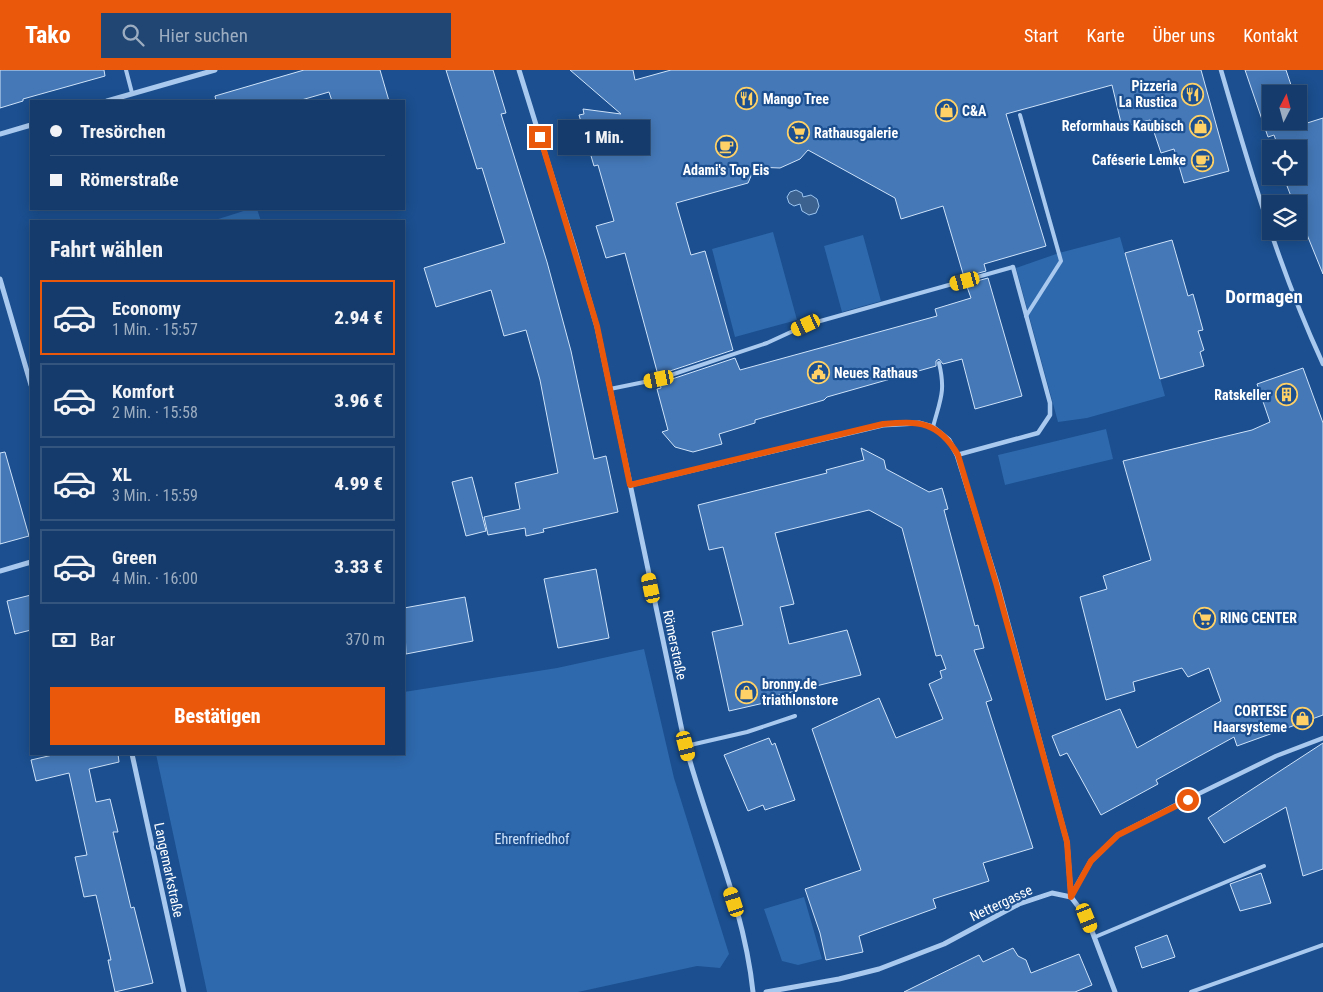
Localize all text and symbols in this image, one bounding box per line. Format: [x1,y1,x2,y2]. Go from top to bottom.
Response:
search box [101,13,451,58]
text: Tako [25,21,71,49]
icon: search [119,21,147,49]
text: Hier suchen [159,24,248,47]
text: Start [1024,25,1058,46]
text: Karte [1086,25,1125,46]
text: Über uns [1153,25,1215,46]
text: Kontakt [1243,25,1298,46]
place label: Pizzeria La Rustica [1119,78,1177,110]
restaurant icon: Pizzeria La Rustica [1181,82,1205,106]
north arrow [1262,85,1308,130]
map controls [1262,85,1307,240]
restaurant icon: Mango Tree [735,87,759,111]
place label: Mango Tree [763,91,829,107]
shop icon: C&A [934,99,958,123]
place label: C&A [962,103,987,119]
shop icon: Reformhaus Kaubisch [1188,114,1212,138]
place label: Reformhaus Kaubisch [1062,118,1184,134]
text: Tresörchen [80,120,166,143]
callout: 1 Min. [558,120,650,154]
supermarket icon: Rathausgalerie [786,121,810,145]
place label: Rathausgalerie [814,125,898,141]
route end [529,126,551,148]
text: 1 Min. [584,128,624,147]
cafe icon: Adami's Top Eis [714,135,738,159]
button: locate [1262,140,1307,185]
cafe icon: Caféserie Lemke [1190,148,1214,172]
place label: Caféserie Lemke [1092,152,1186,168]
place label: Adami's Top Eis [683,162,769,178]
text: Römerstraße [80,168,179,191]
button: layers [1262,195,1307,240]
text: Fahrt wählen [50,237,163,262]
car [948,270,981,292]
district label: Dormagen [1225,285,1303,308]
icon: car [52,295,97,340]
text: Economy [112,297,181,320]
text: 2.94 € [334,306,383,329]
car [789,312,822,338]
text: 1 Min. · 15:57 [112,320,198,339]
public building icon: Neues Rathaus [806,361,830,385]
place label: Neues Rathaus [834,365,918,381]
car [642,369,675,389]
icon: car [52,378,97,423]
text: Komfort [112,380,174,403]
building icon: Ratskeller [1275,383,1299,407]
place label: Ratskeller [1214,387,1271,403]
text: 3.96 € [334,389,383,412]
text: 2 Min. · 15:58 [112,403,198,422]
icon: car [52,461,97,506]
text: XL [112,463,132,486]
text: 4.99 € [334,472,383,495]
text: 3 Min. · 15:59 [112,486,198,505]
icon: car [52,544,97,589]
text: Green [112,546,157,569]
text: 3.33 € [334,555,383,578]
text: 4 Min. · 16:00 [112,569,198,588]
car [640,572,661,604]
supermarket icon: RING CENTER [1192,606,1216,630]
street label: Römerstraße [660,609,690,682]
place label: RING CENTER [1220,610,1297,626]
icon: cash [50,626,78,654]
text: Bar [90,628,115,651]
text: 370 m [346,630,385,649]
place label: bronny.de triathlonstore [762,676,839,708]
shop icon: bronny.de triathlonstore [734,680,758,704]
button: Bestätigen [50,687,385,745]
place label: CORTESE Haarsysteme [1214,703,1287,735]
shop icon: CORTESE Haarsysteme [1291,707,1315,731]
car [675,730,696,762]
route start [1177,789,1199,811]
street label: Langemarkstraße [151,821,187,919]
park label: Ehrenfriedhof [495,831,570,847]
street label: Nettergasse [967,881,1035,924]
car [722,885,745,919]
car [1074,901,1099,935]

